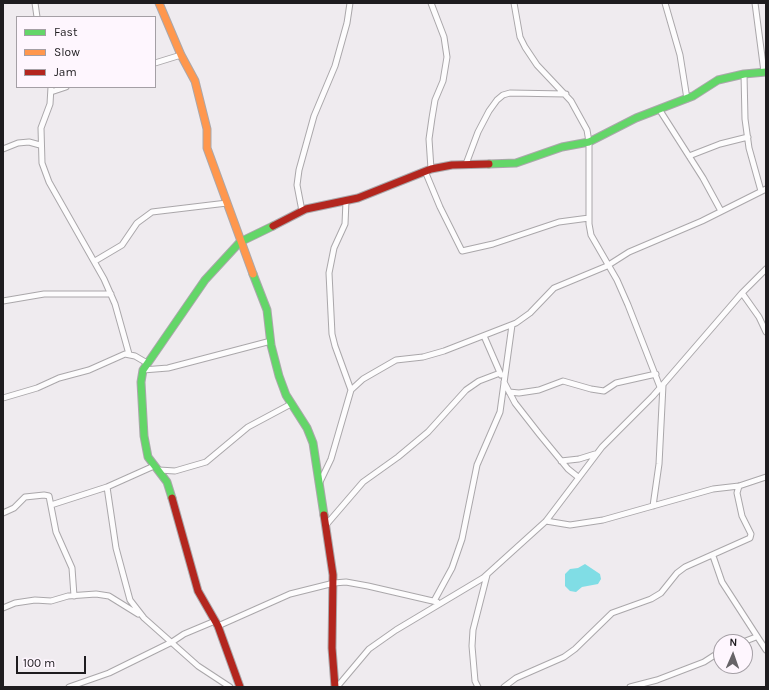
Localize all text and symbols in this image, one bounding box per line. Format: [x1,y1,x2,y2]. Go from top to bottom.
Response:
legend [16,16,156,88]
text: Fast [54,25,77,39]
text: Slow [54,45,80,59]
text: Jam [54,65,77,79]
north arrow [713,634,753,674]
text: N [729,636,738,649]
scale bar [18,648,88,674]
text: 100 m [23,656,55,670]

